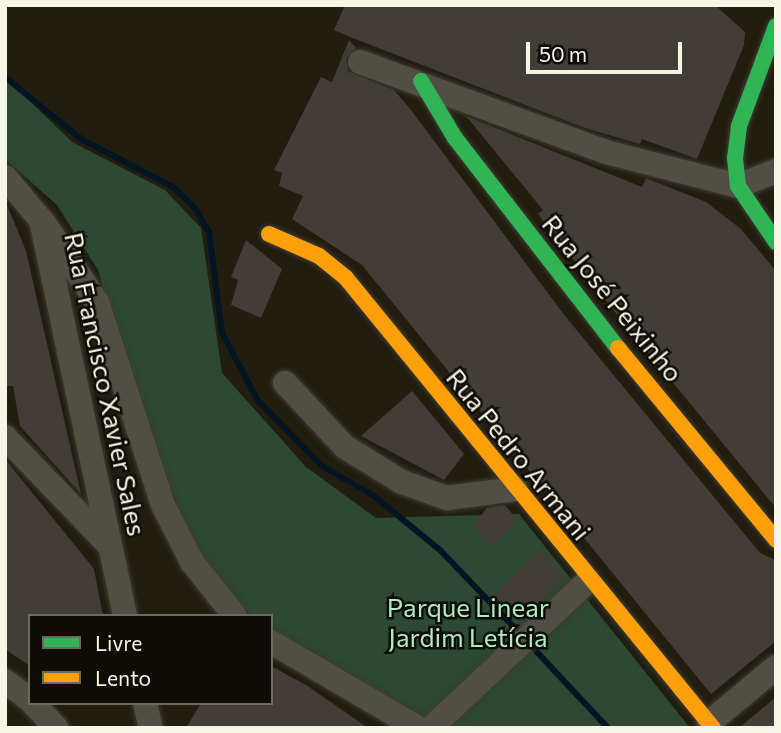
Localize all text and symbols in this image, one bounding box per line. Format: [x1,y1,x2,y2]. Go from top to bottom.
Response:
scale bar [529,28,685,72]
text: 50 m [539,41,587,66]
street label: Rua José Peixinho [536,208,690,388]
street label: Rua Francisco Xavier Sales [59,229,153,539]
street label: Rua Pedro Armani [440,362,598,546]
park label: Parque Linear Jardim Letícia [387,591,549,652]
legend [28,614,273,705]
text: Livre [95,630,142,655]
text: Lento [95,665,151,690]

